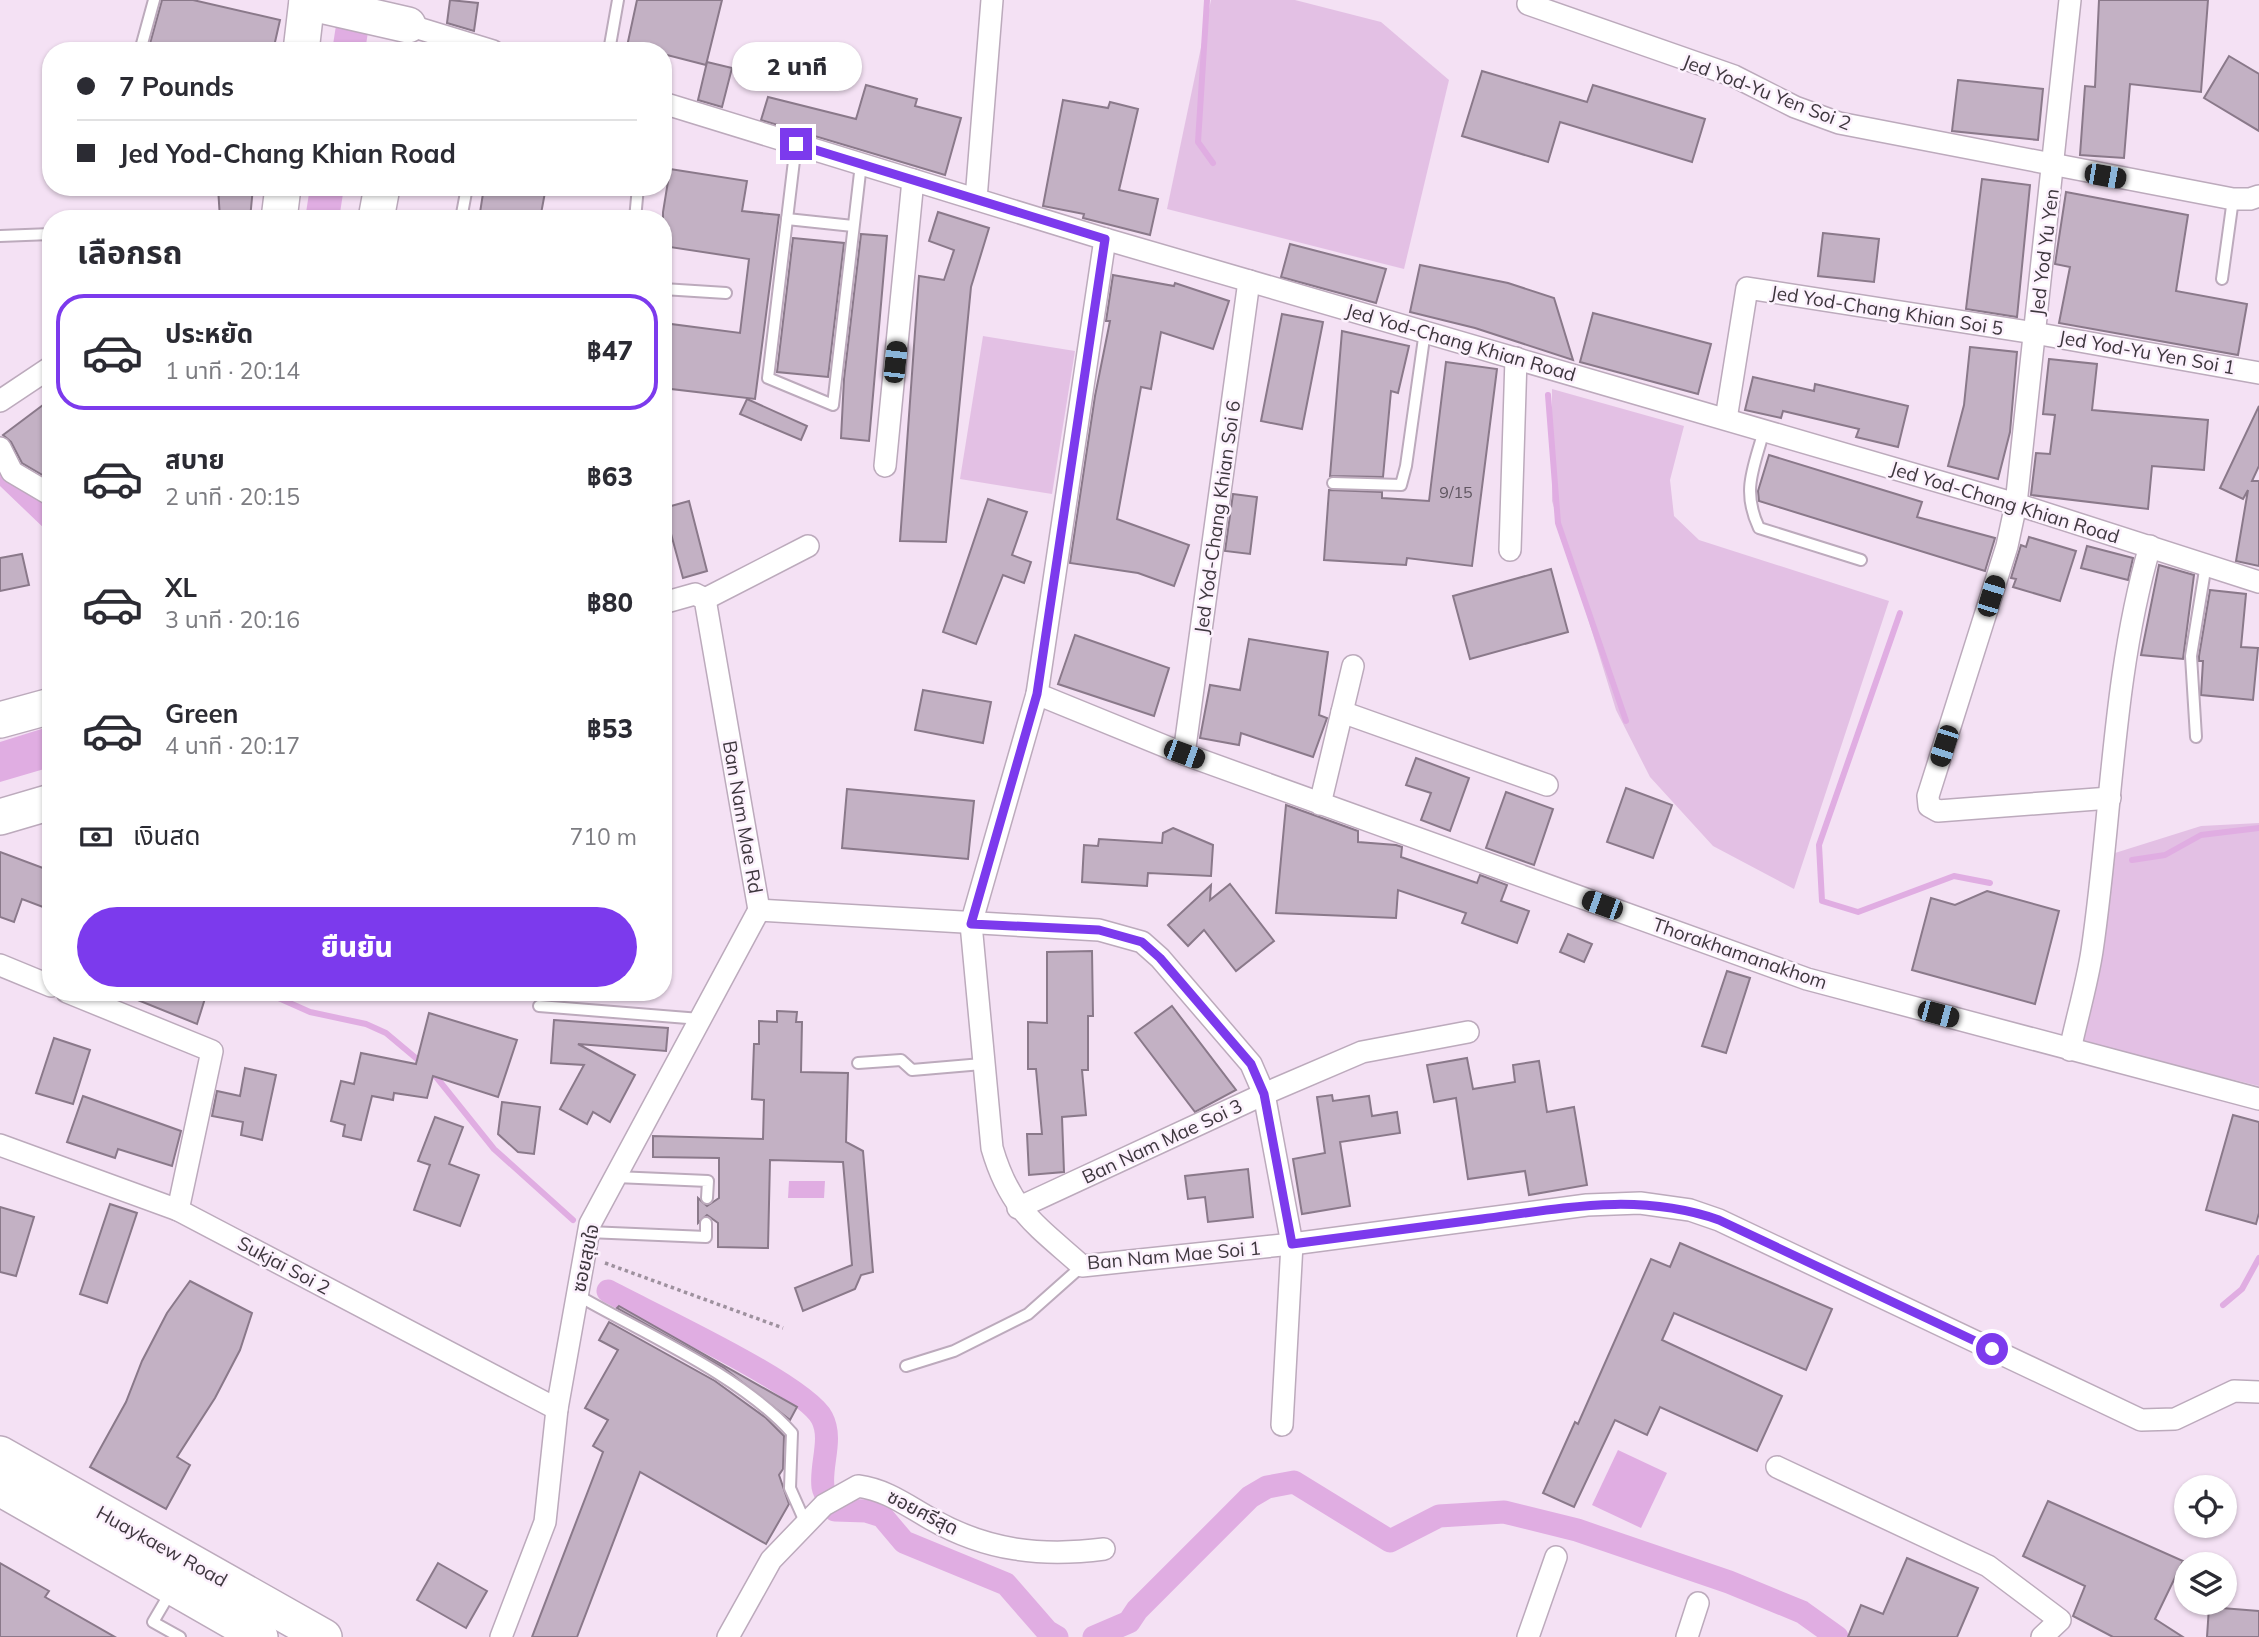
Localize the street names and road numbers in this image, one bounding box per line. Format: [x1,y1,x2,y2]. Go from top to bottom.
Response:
street label: Jed Yod-Yu Yen Soi 2 [1679,49,1855,135]
street label: Jed Yod Yu Yen [2024,187,2064,317]
street label: Jed Yod-Chang Khian Soi 5 [1769,280,2005,340]
street label: Jed Yod-Chang Khian Road [1343,298,1579,386]
street label: Jed Yod-Yu Yen Soi 1 [2057,325,2237,379]
street label: Jed Yod-Chang Khian Soi 6 [1189,399,1245,635]
street label: Jed Yod-Chang Khian Road [1888,456,2122,548]
street label: Ban Nam Mae Rd [718,739,768,895]
street label: Thorakhamanakhom [1650,912,1830,994]
street label: Ban Nam Mae Soi 3 [1078,1093,1246,1189]
street label: ซอยสุขใจ [566,1222,604,1294]
street label: Sukjai Soi 2 [234,1231,334,1299]
street label: Ban Nam Mae Soi 1 [1086,1235,1262,1275]
street label: ซอยศรีสุด [883,1484,963,1540]
street label: Huaykaew Road [92,1500,232,1592]

